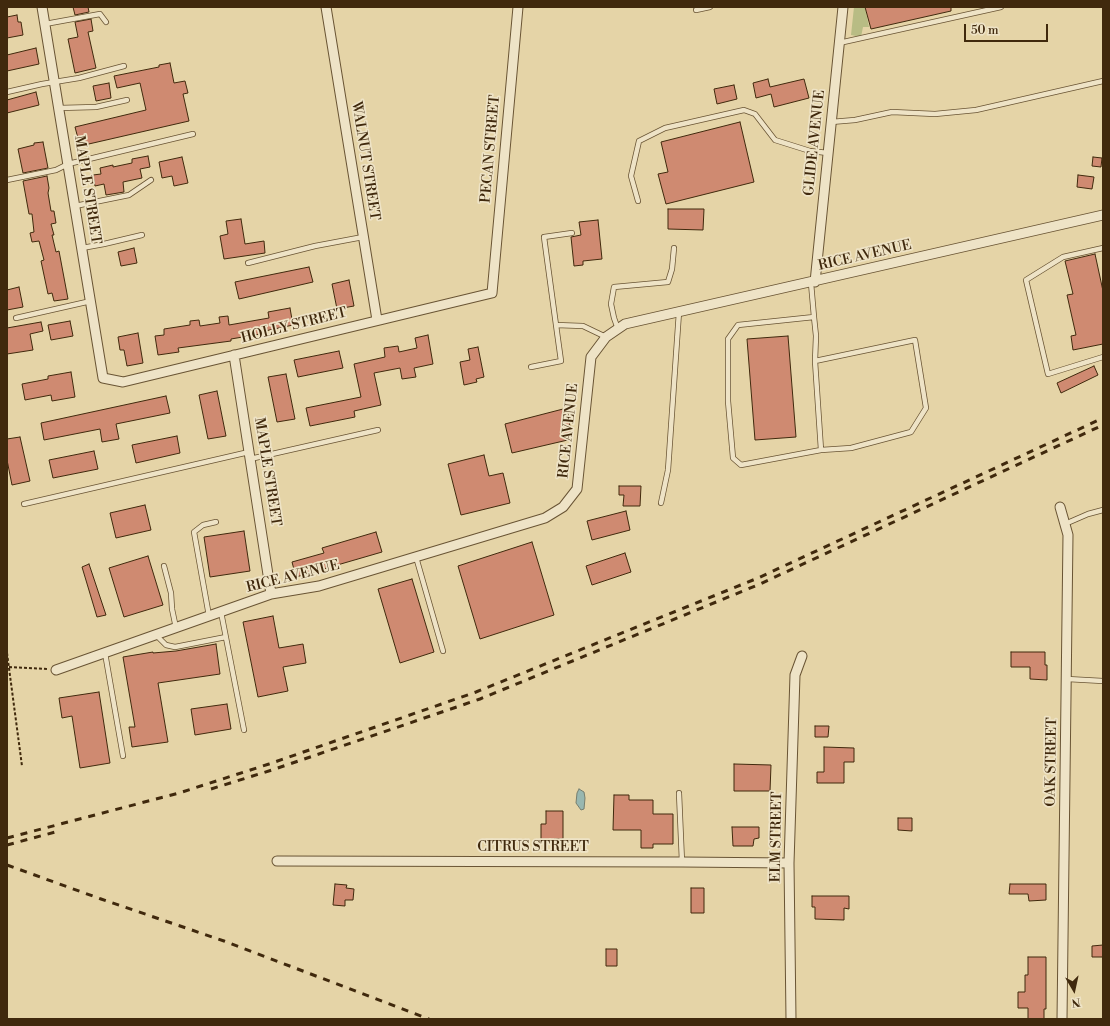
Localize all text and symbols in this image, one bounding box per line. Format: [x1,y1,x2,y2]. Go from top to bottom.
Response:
scale bar [966,16,1050,42]
text: 50 m [971,23,999,38]
street label: GLIDE AVENUE [801,89,829,197]
street label: PECAN STREET [478,94,504,204]
street label: WALNUT STREET [347,100,383,222]
street label: MAPLE STREET [70,134,104,246]
street label: RICE AVENUE [817,237,913,275]
street label: HOLLY STREET [239,305,349,347]
street label: RICE AVENUE [556,383,582,479]
street label: MAPLE STREET [250,416,284,528]
street label: RICE AVENUE [245,557,341,597]
street label: OAK STREET [1043,717,1061,807]
street label: ELM STREET [768,792,786,882]
street label: CITRUS STREET [477,840,589,856]
north arrow [1054,970,1094,1010]
text: N [1070,994,1081,1009]

